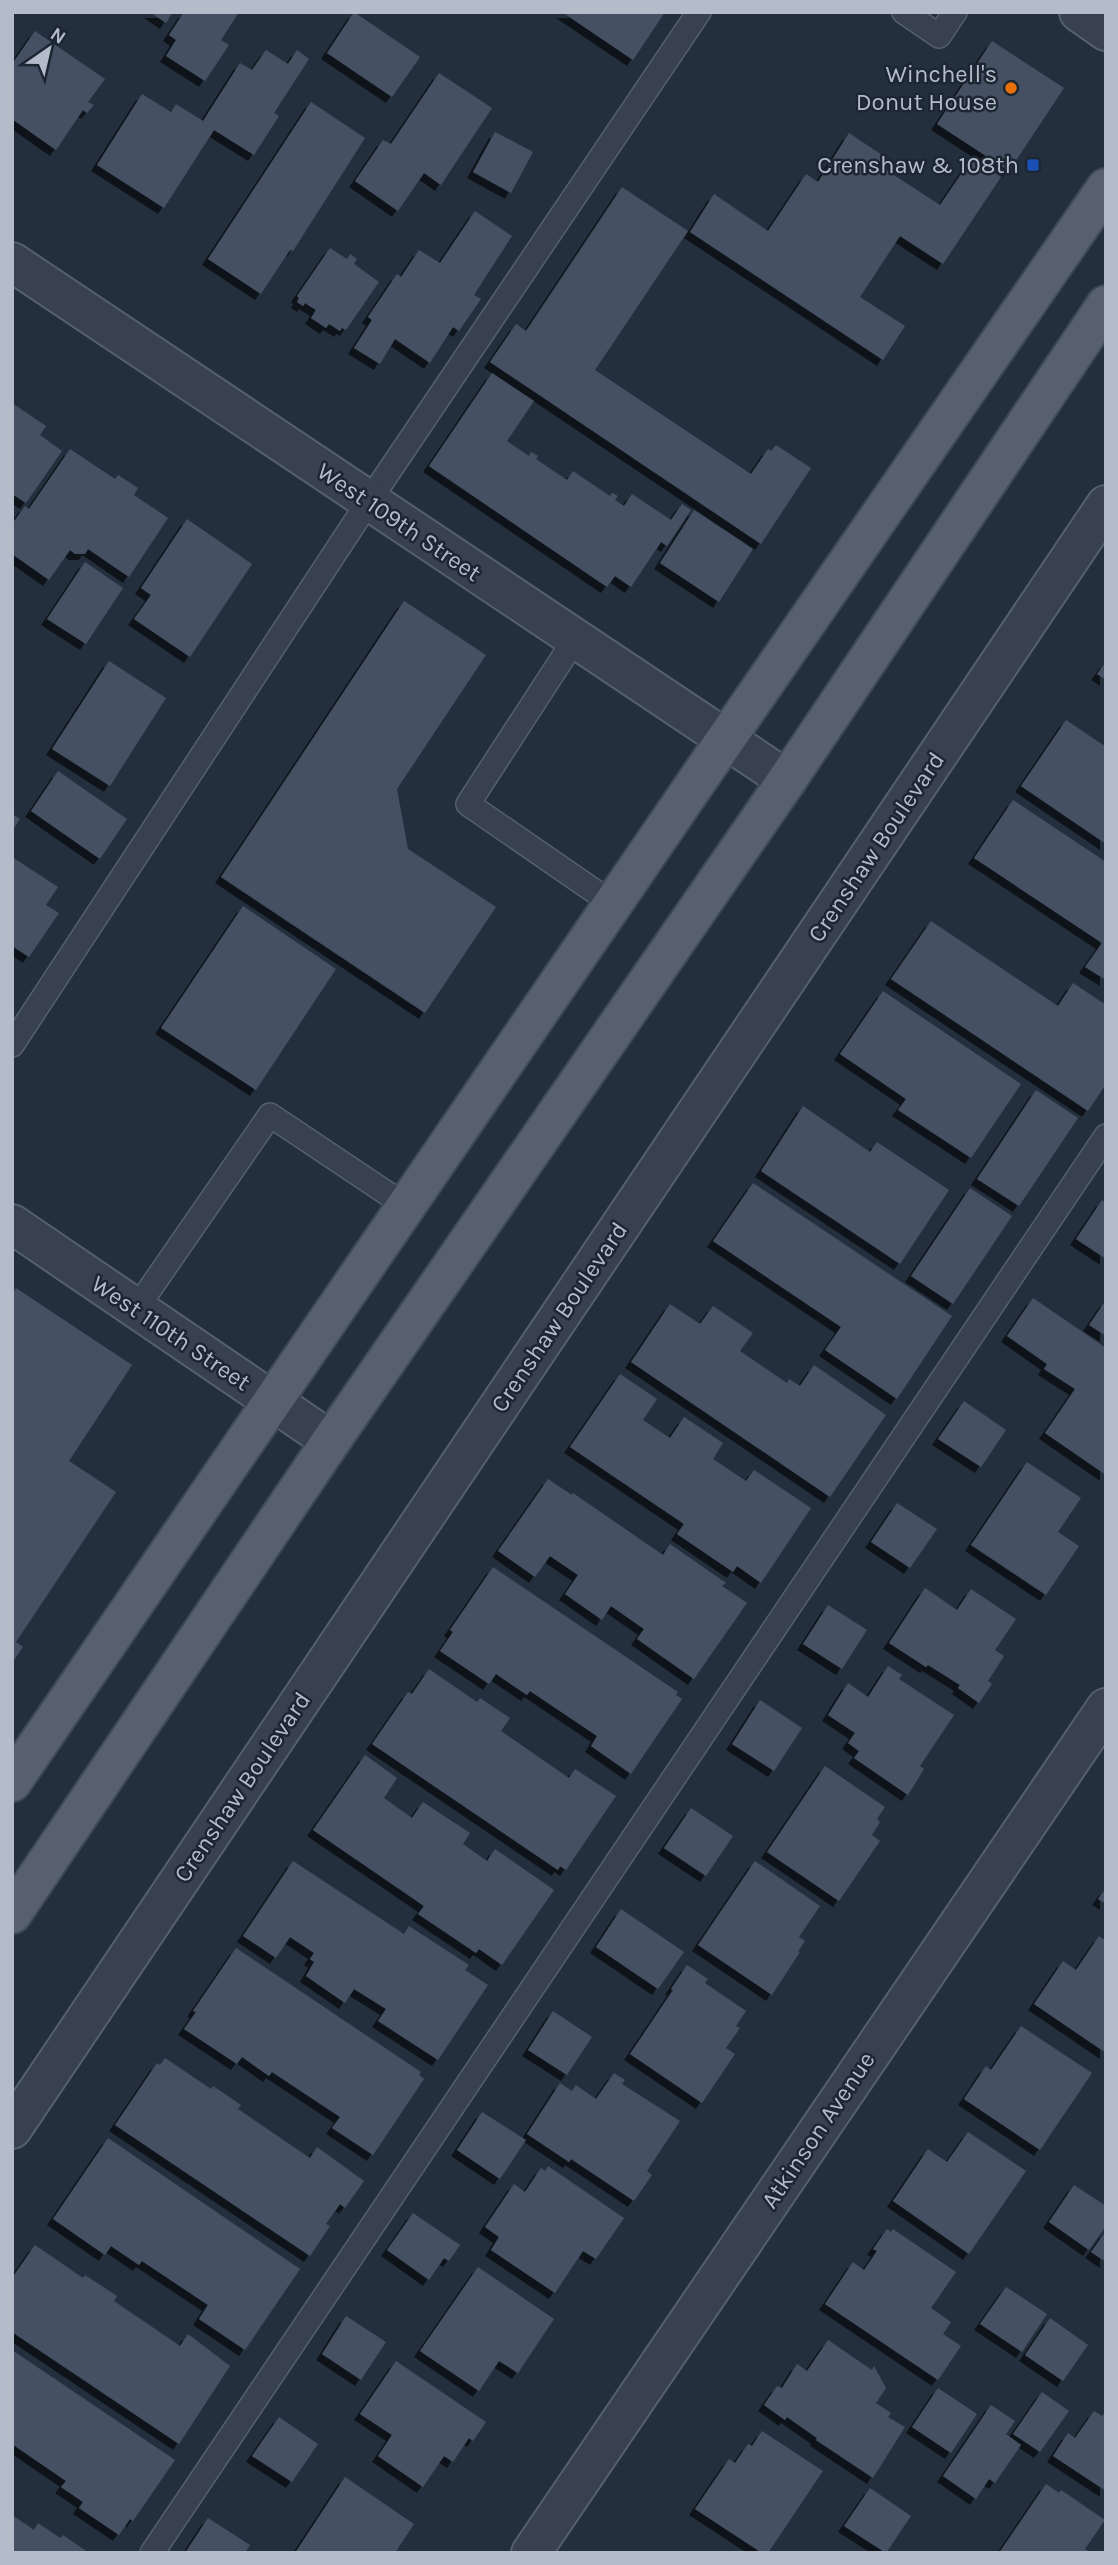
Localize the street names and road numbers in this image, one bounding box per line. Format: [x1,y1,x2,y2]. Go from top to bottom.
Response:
street label: West 109th Street [312,457,486,587]
street label: Crenshaw Boulevard [802,747,950,947]
street label: Crenshaw Boulevard [485,1217,633,1417]
street label: West 110th Street [86,1270,256,1396]
street label: Crenshaw Boulevard [168,1687,316,1887]
street label: Atkinson Avenue [755,2046,881,2214]

